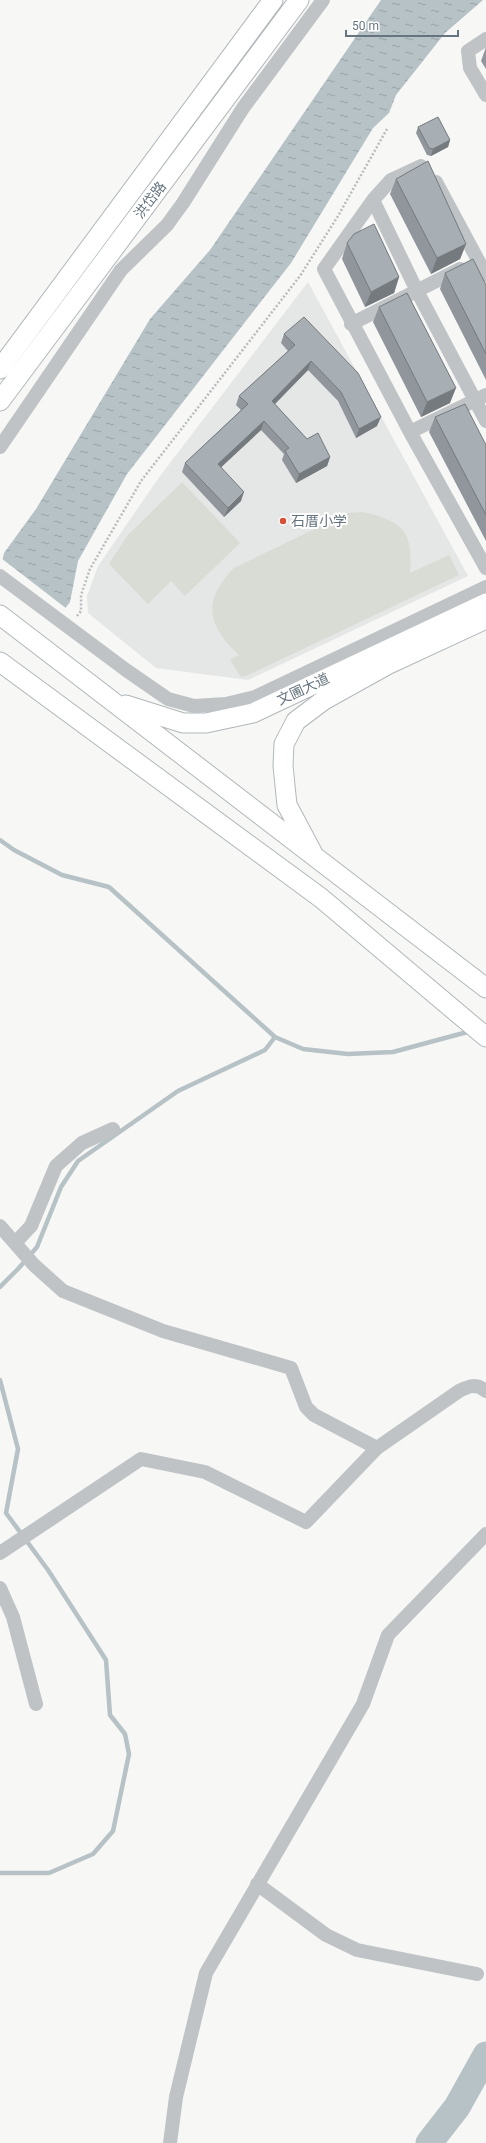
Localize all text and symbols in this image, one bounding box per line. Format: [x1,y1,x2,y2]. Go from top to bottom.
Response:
scale bar [346,12,458,38]
text: 50 m [352,19,379,33]
street label: 洪岱路 [131,178,169,222]
place label: 石厝小学 [291,513,347,529]
marker: 石厝小学 [278,516,288,526]
street label: 文圃大道 [274,670,332,708]

